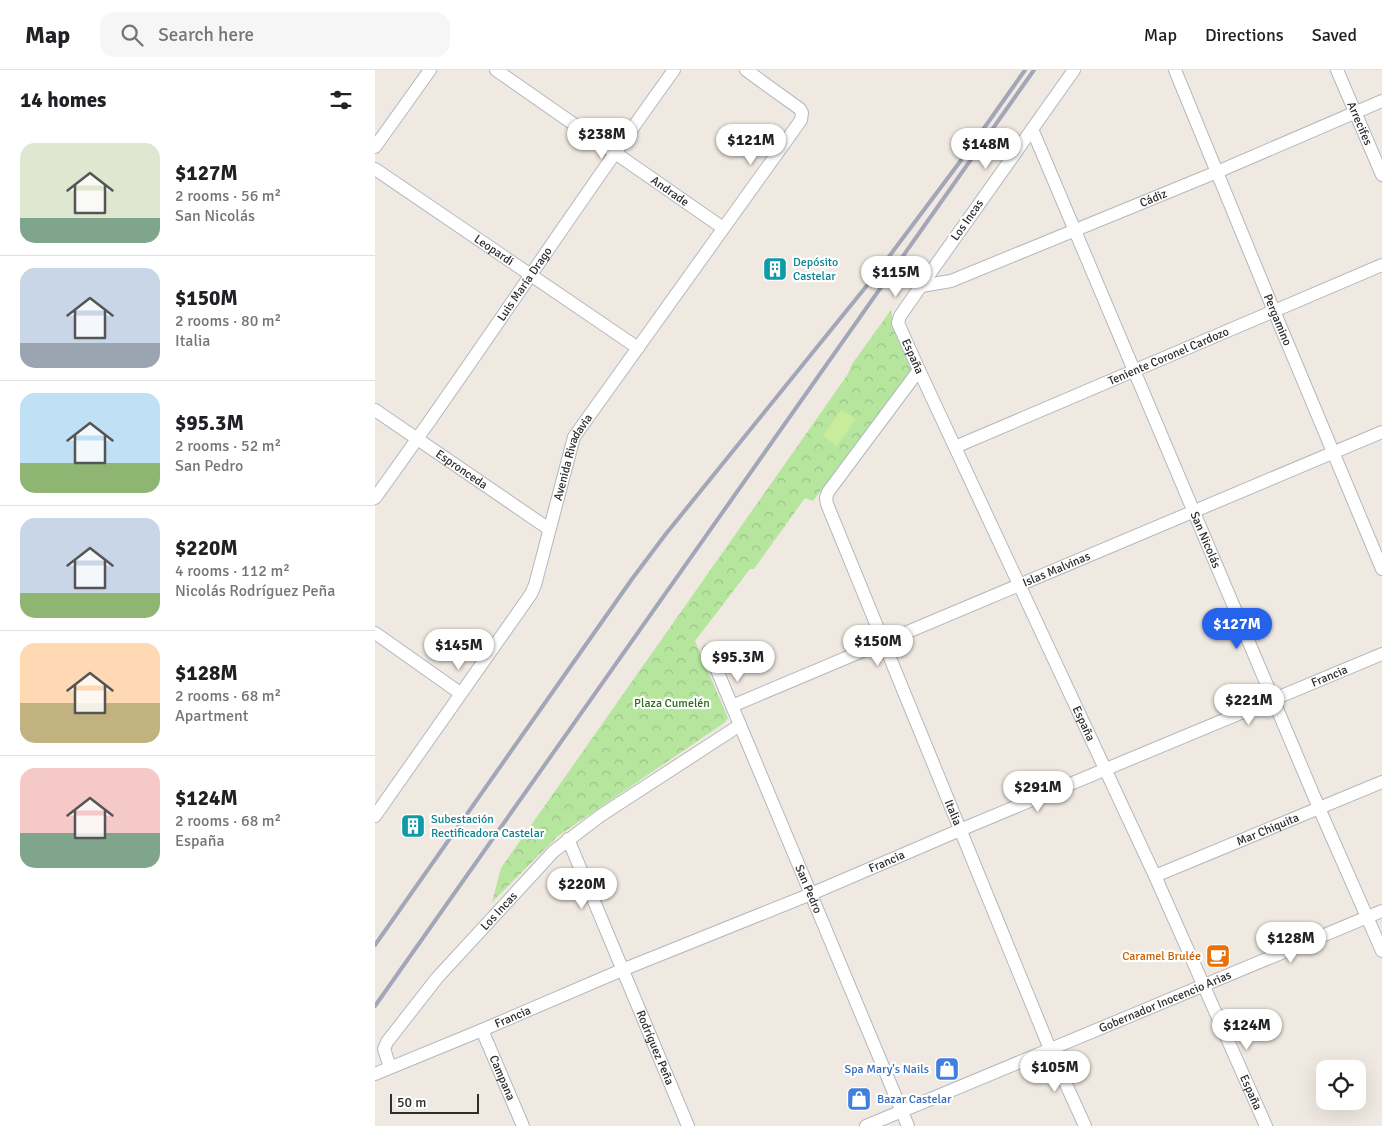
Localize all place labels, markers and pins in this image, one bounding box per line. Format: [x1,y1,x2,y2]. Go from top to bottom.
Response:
pin: $238M [567,118,637,160]
pin: $121M [716,124,786,166]
pin: $148M [951,128,1021,170]
place label: Depósito Castelar [793,255,838,284]
building icon: Depósito Castelar [762,256,788,282]
pin: $115M [861,256,931,298]
pin: $127M [1202,608,1272,650]
pin: $150M [843,624,913,667]
pin: $145M [424,628,494,671]
pin: $95.3M [697,640,779,683]
pin: $221M [1214,684,1284,726]
pin: $291M [1003,770,1073,813]
place label: Subestación Rectificadora Castelar [431,812,545,841]
building icon: Subestación Rectificadora Castelar [400,813,426,839]
pin: $220M [547,868,617,910]
pin: $128M [1256,922,1326,964]
cafe icon: Caramel Brulée [1205,943,1231,969]
place label: Caramel Brulée [1122,949,1201,964]
pin: $124M [1212,1008,1282,1051]
pin: $105M [1020,1050,1090,1093]
shop icon: Spa Mary's Nails [934,1056,960,1082]
place label: Spa Mary's Nails [845,1062,929,1077]
shop icon: Bazar Castelar [846,1086,872,1112]
place label: Bazar Castelar [877,1092,952,1107]

